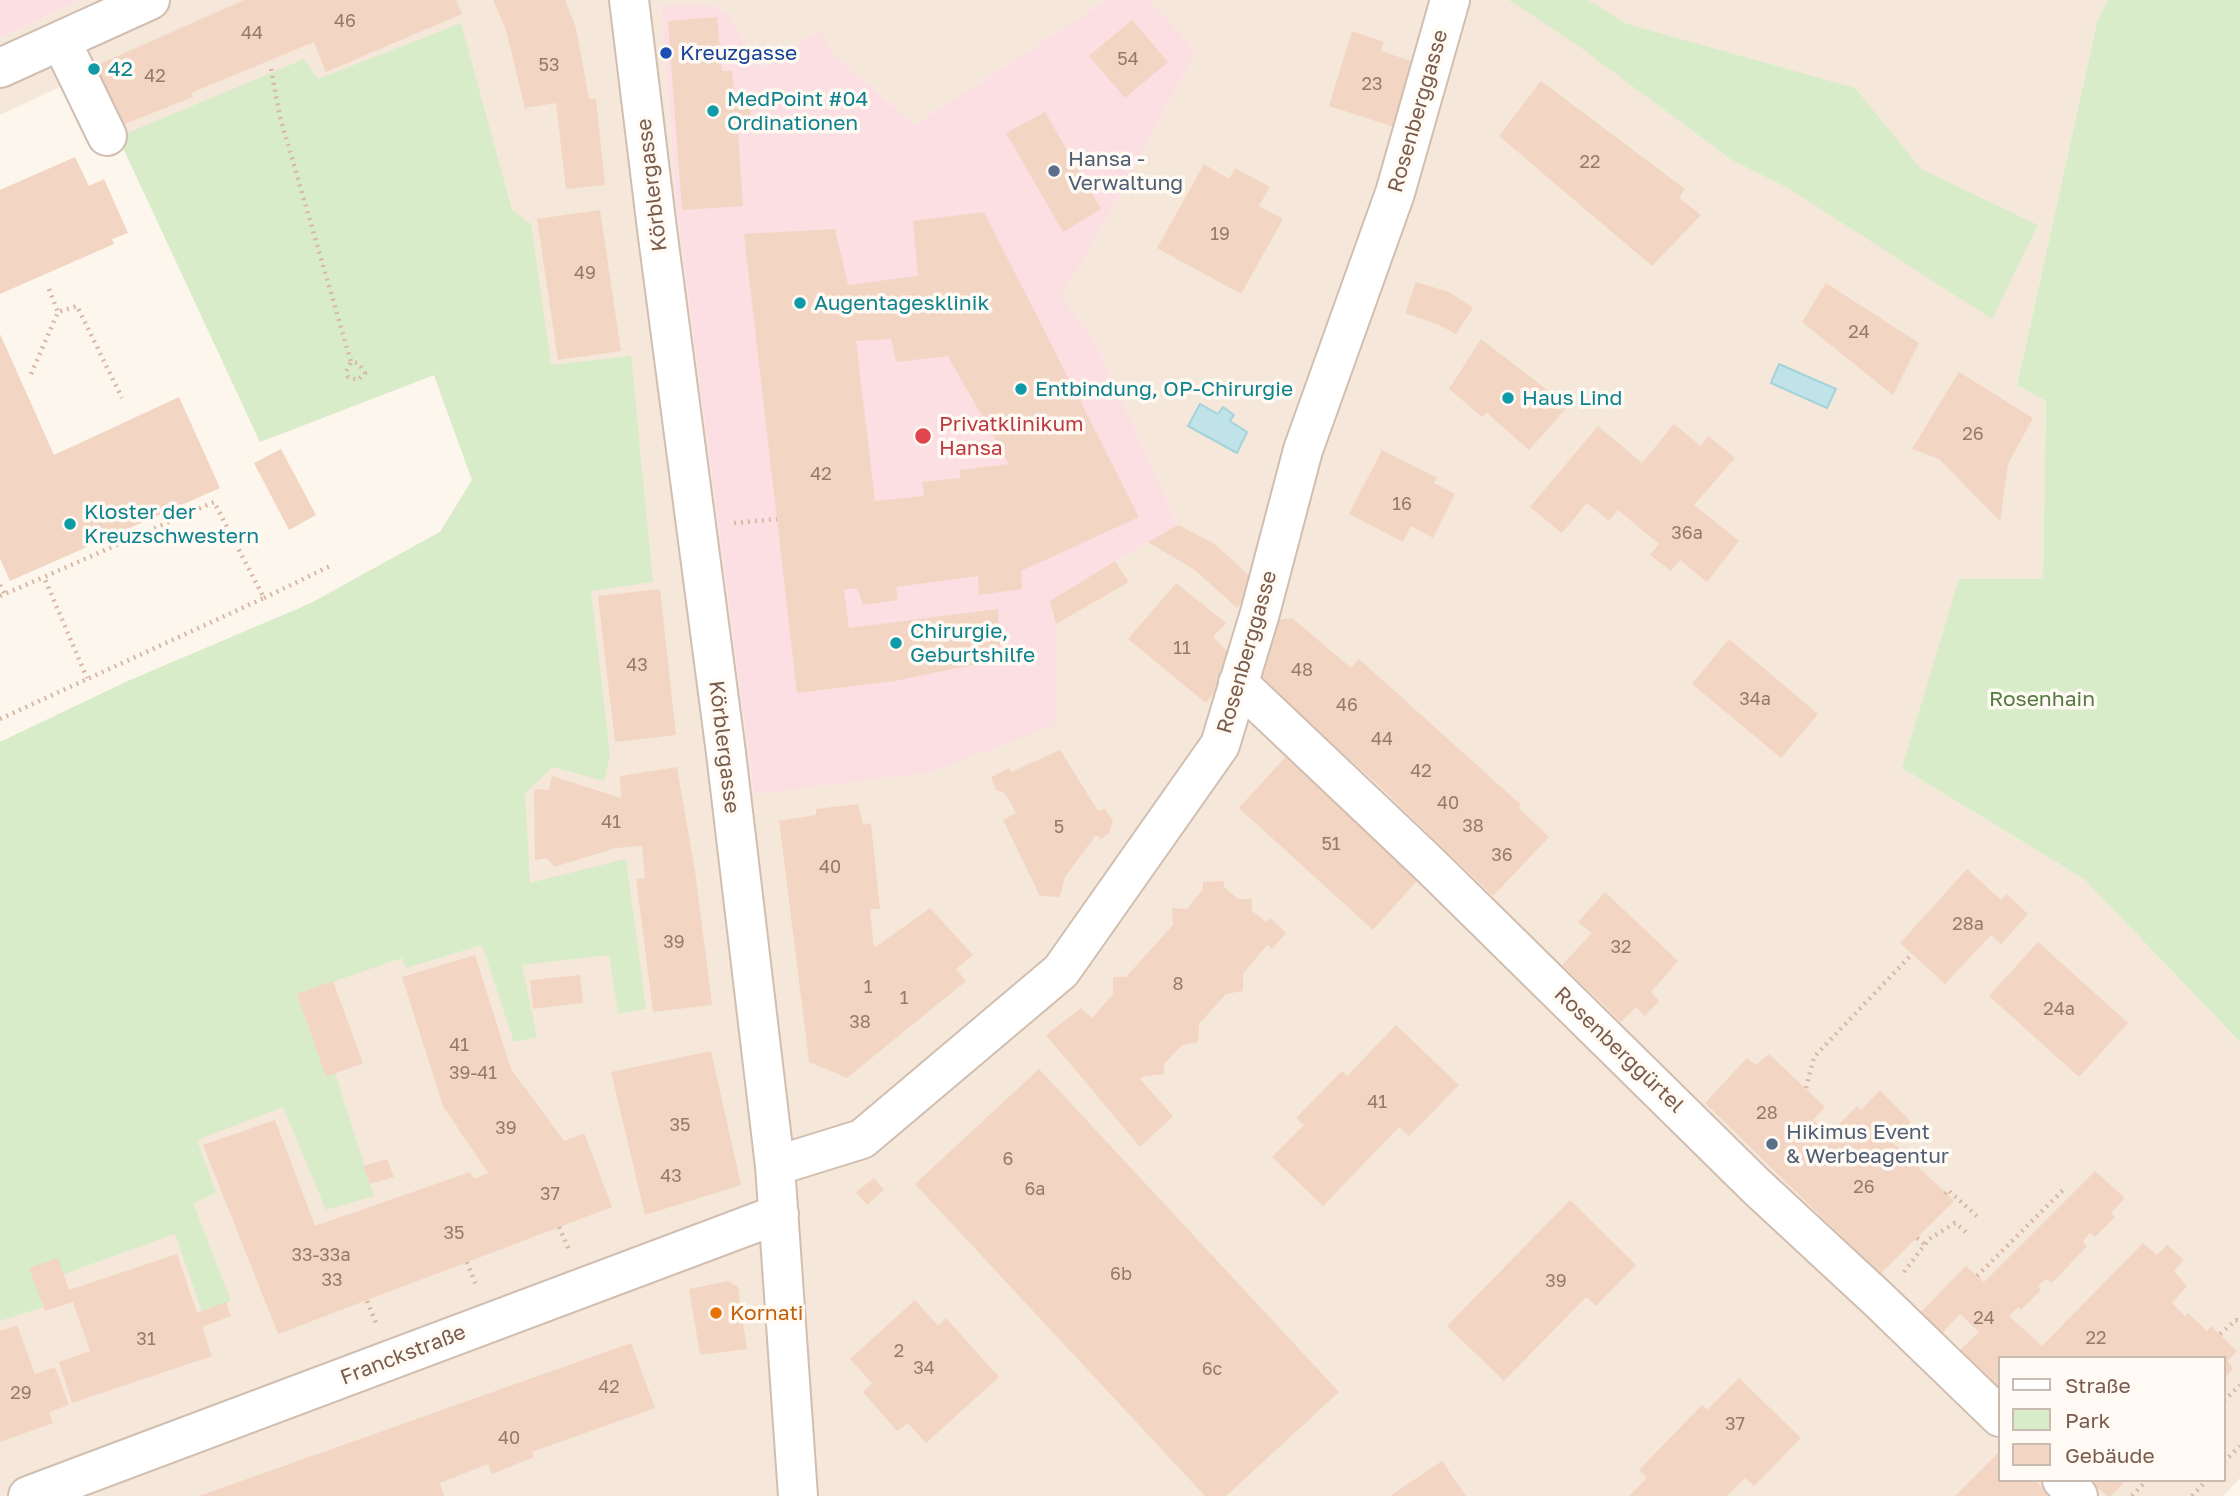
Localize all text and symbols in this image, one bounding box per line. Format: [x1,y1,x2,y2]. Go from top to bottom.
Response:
house number: 46 [334,10,356,32]
house number: 44 [241,22,263,44]
street label: Rosenberggasse [1383,27,1453,195]
place label: Kreuzgasse [680,40,797,66]
marker: Kreuzgasse [658,45,674,61]
house number: 54 [1117,48,1139,70]
house number: 53 [539,54,559,76]
place label: 42 [108,56,133,82]
marker: 42 [86,61,102,77]
house number: 42 [144,65,166,87]
house number: 23 [1362,73,1382,95]
place label: MedPoint #04 Ordinationen [727,86,868,136]
marker: MedPoint #04 Ordinationen [705,103,721,119]
street label: Körblergasse [631,117,673,253]
place label: Hansa - Verwaltung [1068,146,1183,196]
house number: 22 [1580,151,1600,173]
marker: Hansa - Verwaltung [1046,163,1062,179]
house number: 19 [1210,223,1230,245]
house number: 49 [574,262,596,284]
place label: Augentagesklinik [814,290,989,316]
marker: Augentagesklinik [792,295,808,311]
house number: 24 [1848,321,1870,343]
place label: Entbindung, OP-Chirurgie [1035,376,1293,402]
marker: Entbindung, OP-Chirurgie [1013,381,1029,397]
place label: Haus Lind [1522,385,1622,411]
marker: Haus Lind [1500,390,1516,406]
place label: Privatklinikum Hansa [939,411,1084,461]
house number: 26 [1962,423,1984,445]
marker: Privatklinikum Hansa [913,426,933,446]
house number: 42 [810,463,832,485]
house number: 16 [1392,493,1412,515]
place label: Kloster der Kreuzschwestern [84,499,259,549]
marker: Kloster der Kreuzschwestern [62,516,78,532]
house number: 36a [1671,522,1703,544]
street label: Rosenberggasse [1212,568,1282,736]
place label: Chirurgie, Geburtshilfe [910,618,1035,668]
marker: Chirurgie, Geburtshilfe [888,635,904,651]
house number: 11 [1173,637,1191,659]
house number: 43 [626,654,648,676]
house number: 48 [1291,659,1313,681]
street label: Körblergasse [703,679,745,815]
park label: Rosenhain [1989,686,2095,712]
house number: 34a [1739,688,1771,710]
house number: 46 [1336,694,1358,716]
house number: 44 [1371,728,1393,750]
house number: 42 [1410,760,1432,782]
house number: 40 [1437,792,1459,814]
house number: 41 [601,811,621,833]
house number: 38 [1462,815,1484,837]
house number: 5 [1054,816,1064,838]
house number: 51 [1321,833,1341,855]
house number: 36 [1491,844,1513,866]
house number: 40 [819,856,841,878]
house number: 28a [1952,913,1984,935]
house number: 39 [663,931,685,953]
house number: 32 [1611,936,1631,958]
house number: 8 [1173,973,1183,995]
house number: 1 [864,976,872,998]
street label: Rosenberggürtel [1549,982,1689,1118]
house number: 1 [900,987,908,1009]
house number: 24a [2043,998,2075,1020]
house number: 38 [849,1011,871,1033]
house number: 41 [449,1034,469,1056]
house number: 39-41 [449,1062,497,1084]
house number: 41 [1367,1091,1387,1113]
house number: 28 [1756,1102,1778,1124]
house number: 35 [670,1114,690,1136]
house number: 39 [495,1117,517,1139]
place label: Hikimus Event & Werbeagentur [1786,1119,1949,1169]
marker: Hikimus Event & Werbeagentur [1764,1136,1780,1152]
house number: 6 [1003,1148,1013,1170]
house number: 43 [660,1165,682,1187]
house number: 26 [1853,1176,1875,1198]
house number: 6a [1024,1178,1046,1200]
house number: 37 [540,1183,560,1205]
house number: 35 [444,1222,464,1244]
house number: 33-33a [291,1244,351,1266]
house number: 6b [1110,1263,1132,1285]
house number: 33 [321,1269,343,1291]
house number: 39 [1545,1270,1567,1292]
place label: Kornati [730,1300,803,1326]
marker: Kornati [708,1305,724,1321]
house number: 24 [1973,1307,1995,1329]
street label: Franckstraße [337,1320,469,1390]
house number: 22 [2086,1327,2106,1349]
house number: 31 [136,1328,156,1350]
house number: 2 [894,1340,904,1362]
legend [1998,1356,2226,1482]
house number: 34 [913,1357,935,1379]
house number: 6c [1202,1358,1222,1380]
text: Straße [2065,1372,2131,1398]
house number: 42 [598,1376,620,1398]
house number: 29 [10,1382,32,1404]
text: Park [2065,1407,2110,1433]
house number: 37 [1725,1413,1745,1435]
house number: 40 [498,1427,520,1449]
text: Gebäude [2065,1442,2155,1468]

